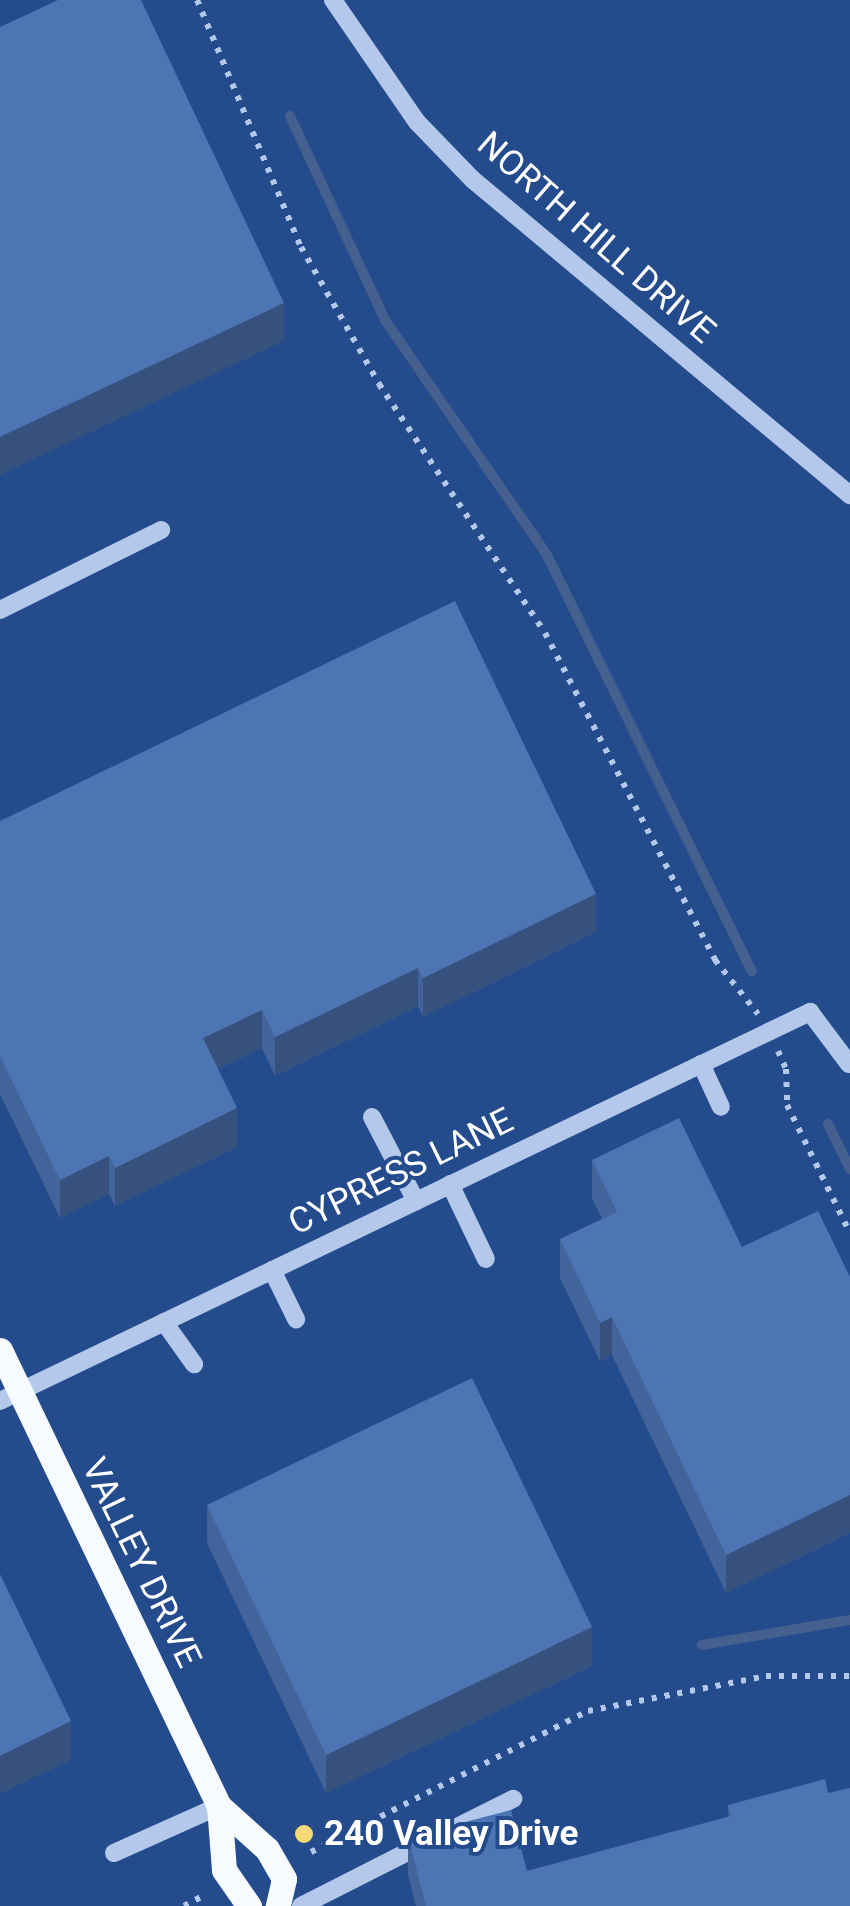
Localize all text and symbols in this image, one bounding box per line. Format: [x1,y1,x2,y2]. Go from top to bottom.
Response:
street label: NORTH HILL DRIVE [469,123,723,353]
street label: CYPRESS LANE [282,1100,520,1244]
street label: VALLEY DRIVE [72,1452,210,1674]
place label: 240 Valley Drive [324,1813,579,1855]
marker: 240 Valley Drive [293,1823,315,1845]

